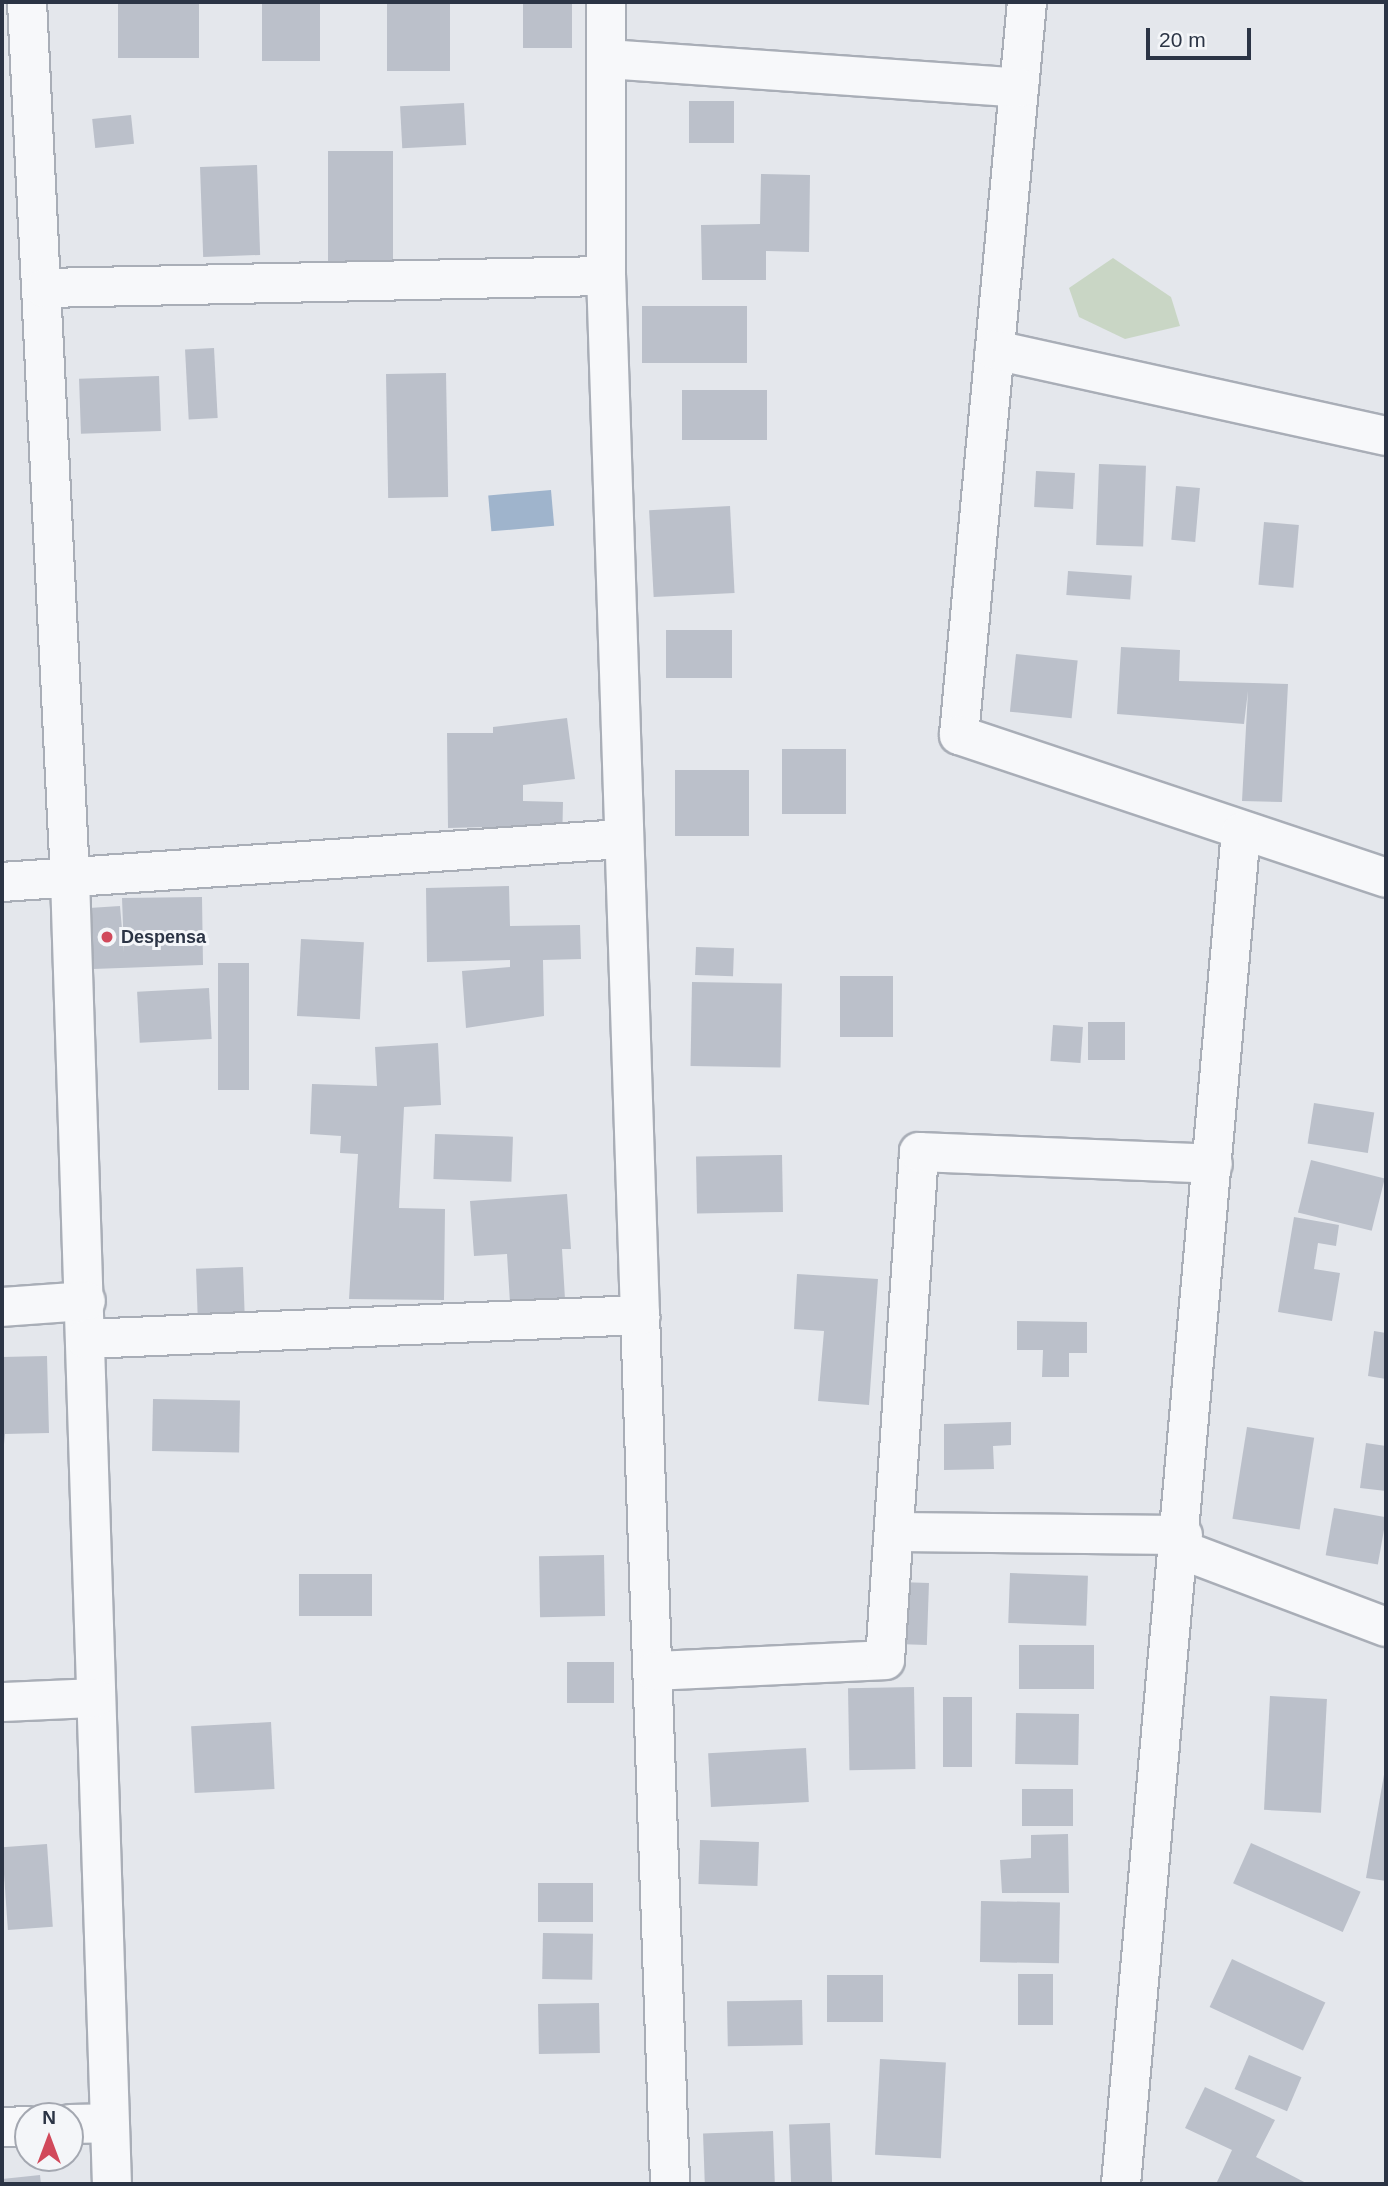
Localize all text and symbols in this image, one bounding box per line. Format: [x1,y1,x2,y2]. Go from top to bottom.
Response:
scale bar [1150,14,1255,58]
text: 20 m [1159,28,1206,51]
place label: Despensa [121,926,206,948]
marker: Despensa [99,929,115,945]
north arrow [14,2102,84,2172]
text: N [42,2107,56,2128]

